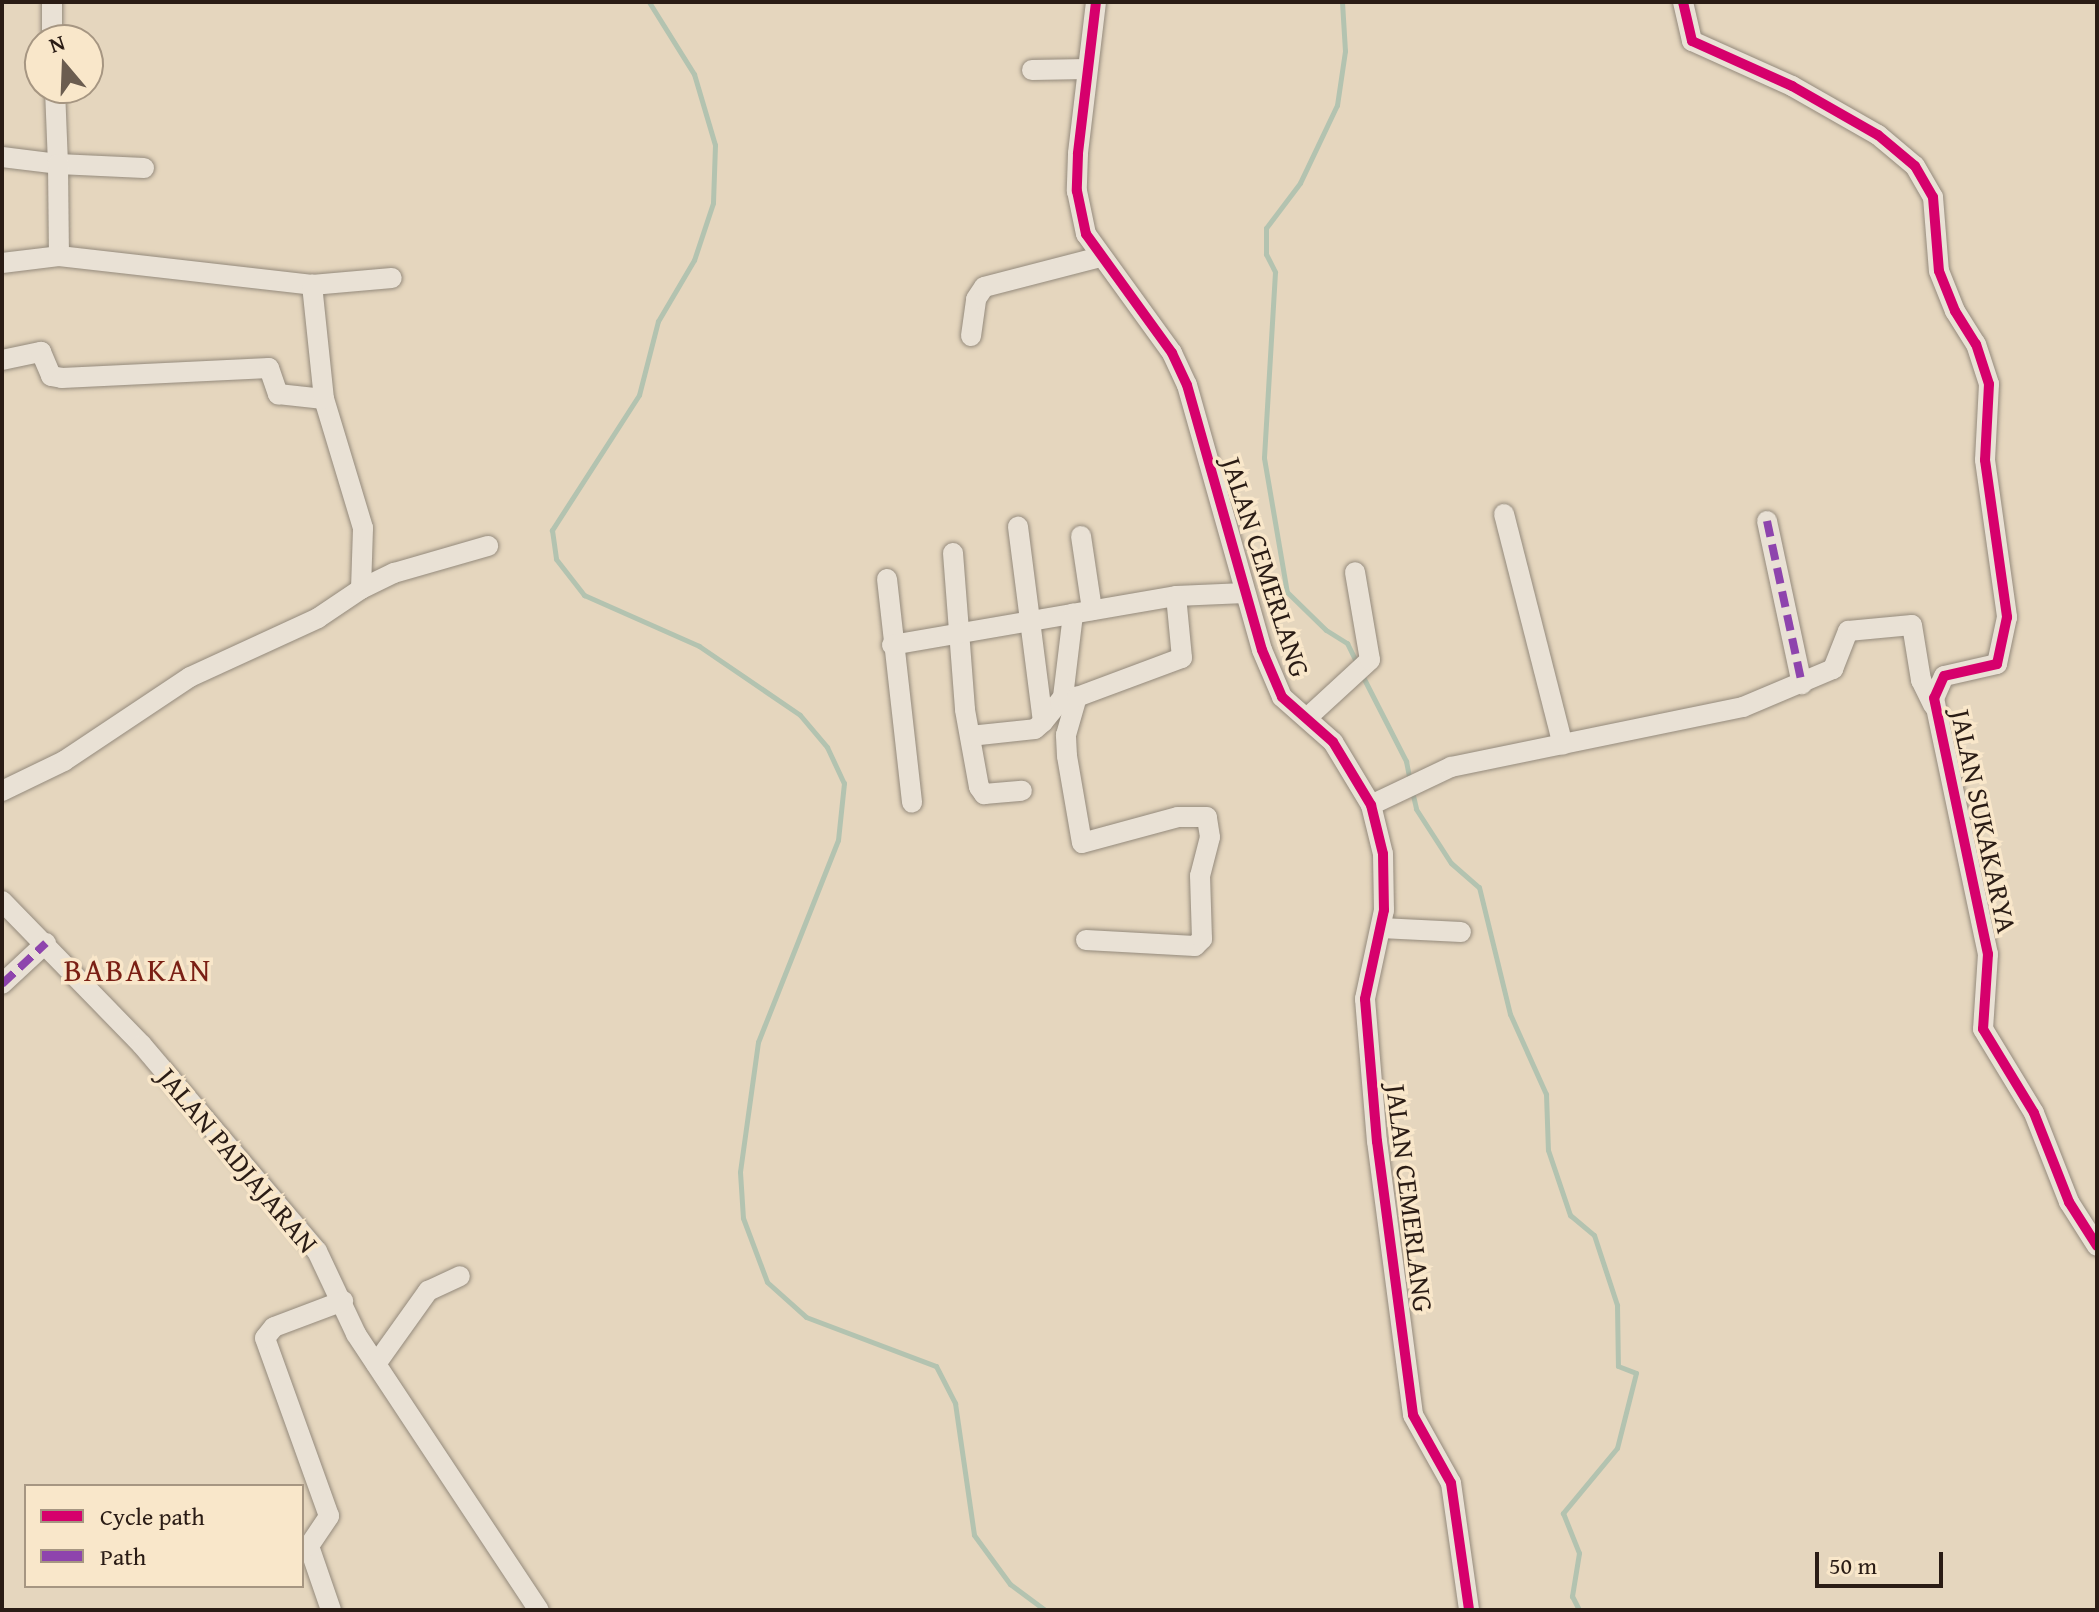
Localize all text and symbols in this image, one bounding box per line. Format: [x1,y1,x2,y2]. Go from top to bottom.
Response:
north arrow [24,24,104,104]
text: N [45,26,69,61]
street label: JALAN CEMERLANG [1215,453,1317,681]
street label: JALAN SUKAKARYA [1944,706,2024,936]
district label: BABAKAN [64,951,212,989]
street label: JALAN PADJAJARAN [151,1061,325,1259]
street label: JALAN CEMERLANG [1379,1082,1441,1314]
legend [24,1484,304,1588]
text: Cycle path [100,1499,205,1534]
scale bar [1819,1536,1947,1586]
text: Path [100,1539,146,1574]
text: 50 m [1829,1548,1877,1583]

